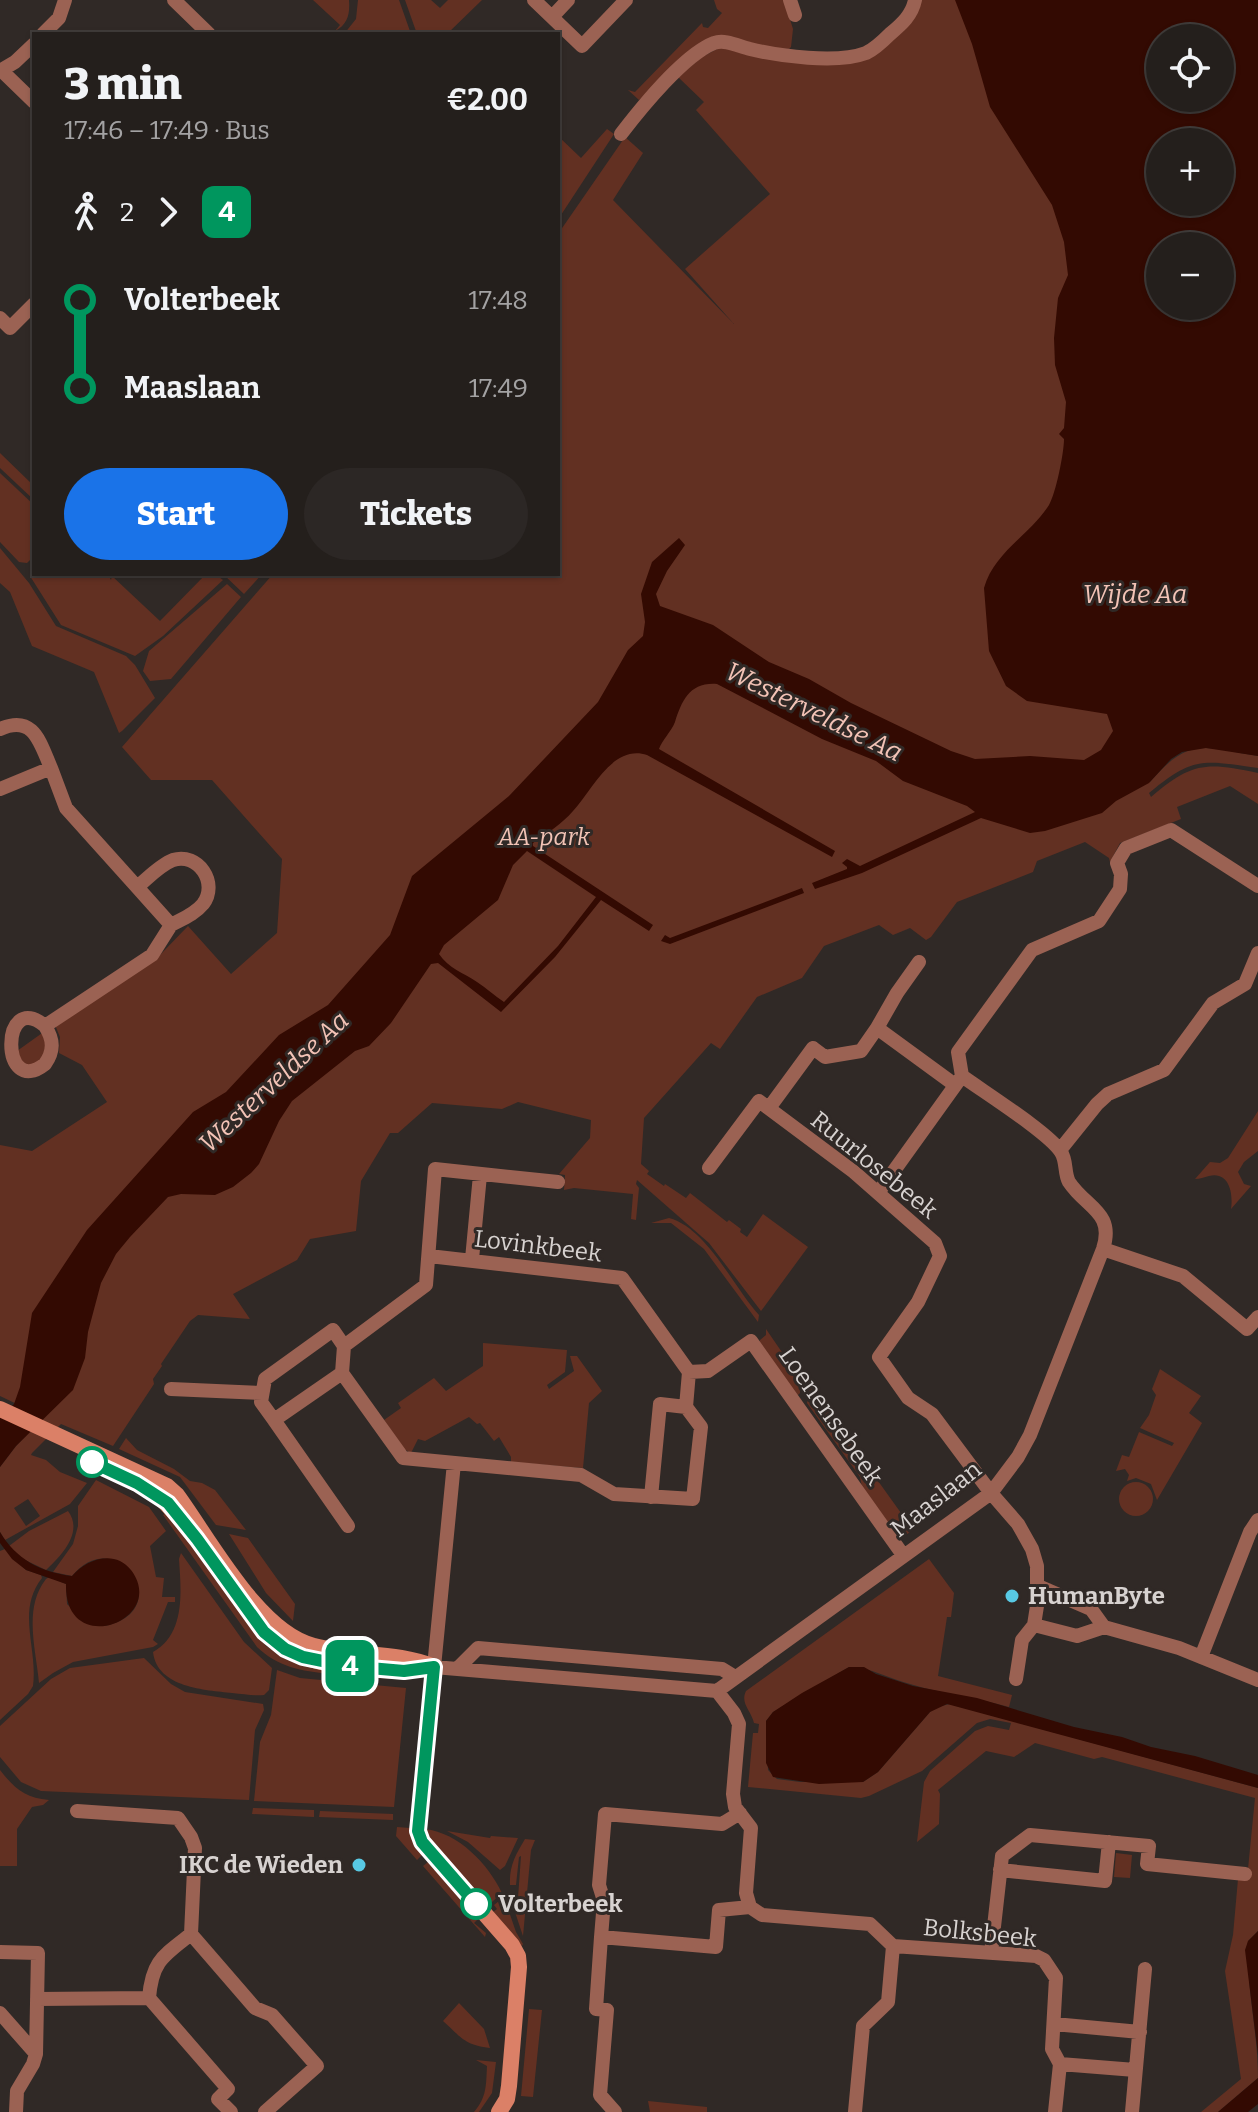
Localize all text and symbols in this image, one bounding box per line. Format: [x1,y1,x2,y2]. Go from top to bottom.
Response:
map controls [1146,24,1234,320]
button: locate [1146,24,1234,112]
text: 3 min [64,58,182,111]
text: €2.00 [447,82,528,118]
text: 17:46 – 17:49 · Bus [64,115,270,146]
button: + [1146,128,1234,216]
icon: walk [64,190,108,234]
icon: forward [146,190,190,234]
text: 4 [218,195,235,228]
text: 2 [120,197,134,228]
button: − [1146,232,1234,320]
text: Volterbeek [124,282,280,318]
text: 17:48 [468,285,528,316]
text: Maaslaan [124,370,260,406]
text: 17:49 [469,373,528,404]
button: Start [64,468,288,560]
button: Tickets [304,468,528,560]
water label: Wijde Aa [1083,579,1187,610]
water label: Westerveldse Aa [720,656,908,768]
park label: AA-park [497,823,591,851]
water label: Westerveldse Aa [193,1005,355,1159]
street label: Ruurlosebeek [805,1106,943,1225]
street label: Lovinkbeek [473,1224,604,1268]
street label: Loenensebeek [773,1342,889,1491]
unlabelled marker [77,1447,107,1477]
street label: Maaslaan [885,1455,987,1543]
place label: HumanByte [1028,1582,1165,1610]
marker: HumanByte [1003,1587,1021,1605]
line badge: 4 [324,1640,376,1692]
text: 4 [341,1649,359,1682]
place label: IKC de Wieden [179,1851,344,1879]
marker: IKC de Wieden [350,1856,368,1874]
marker: Volterbeek [461,1889,491,1919]
place label: Volterbeek [498,1890,623,1918]
street label: Bolksbeek [922,1913,1039,1953]

